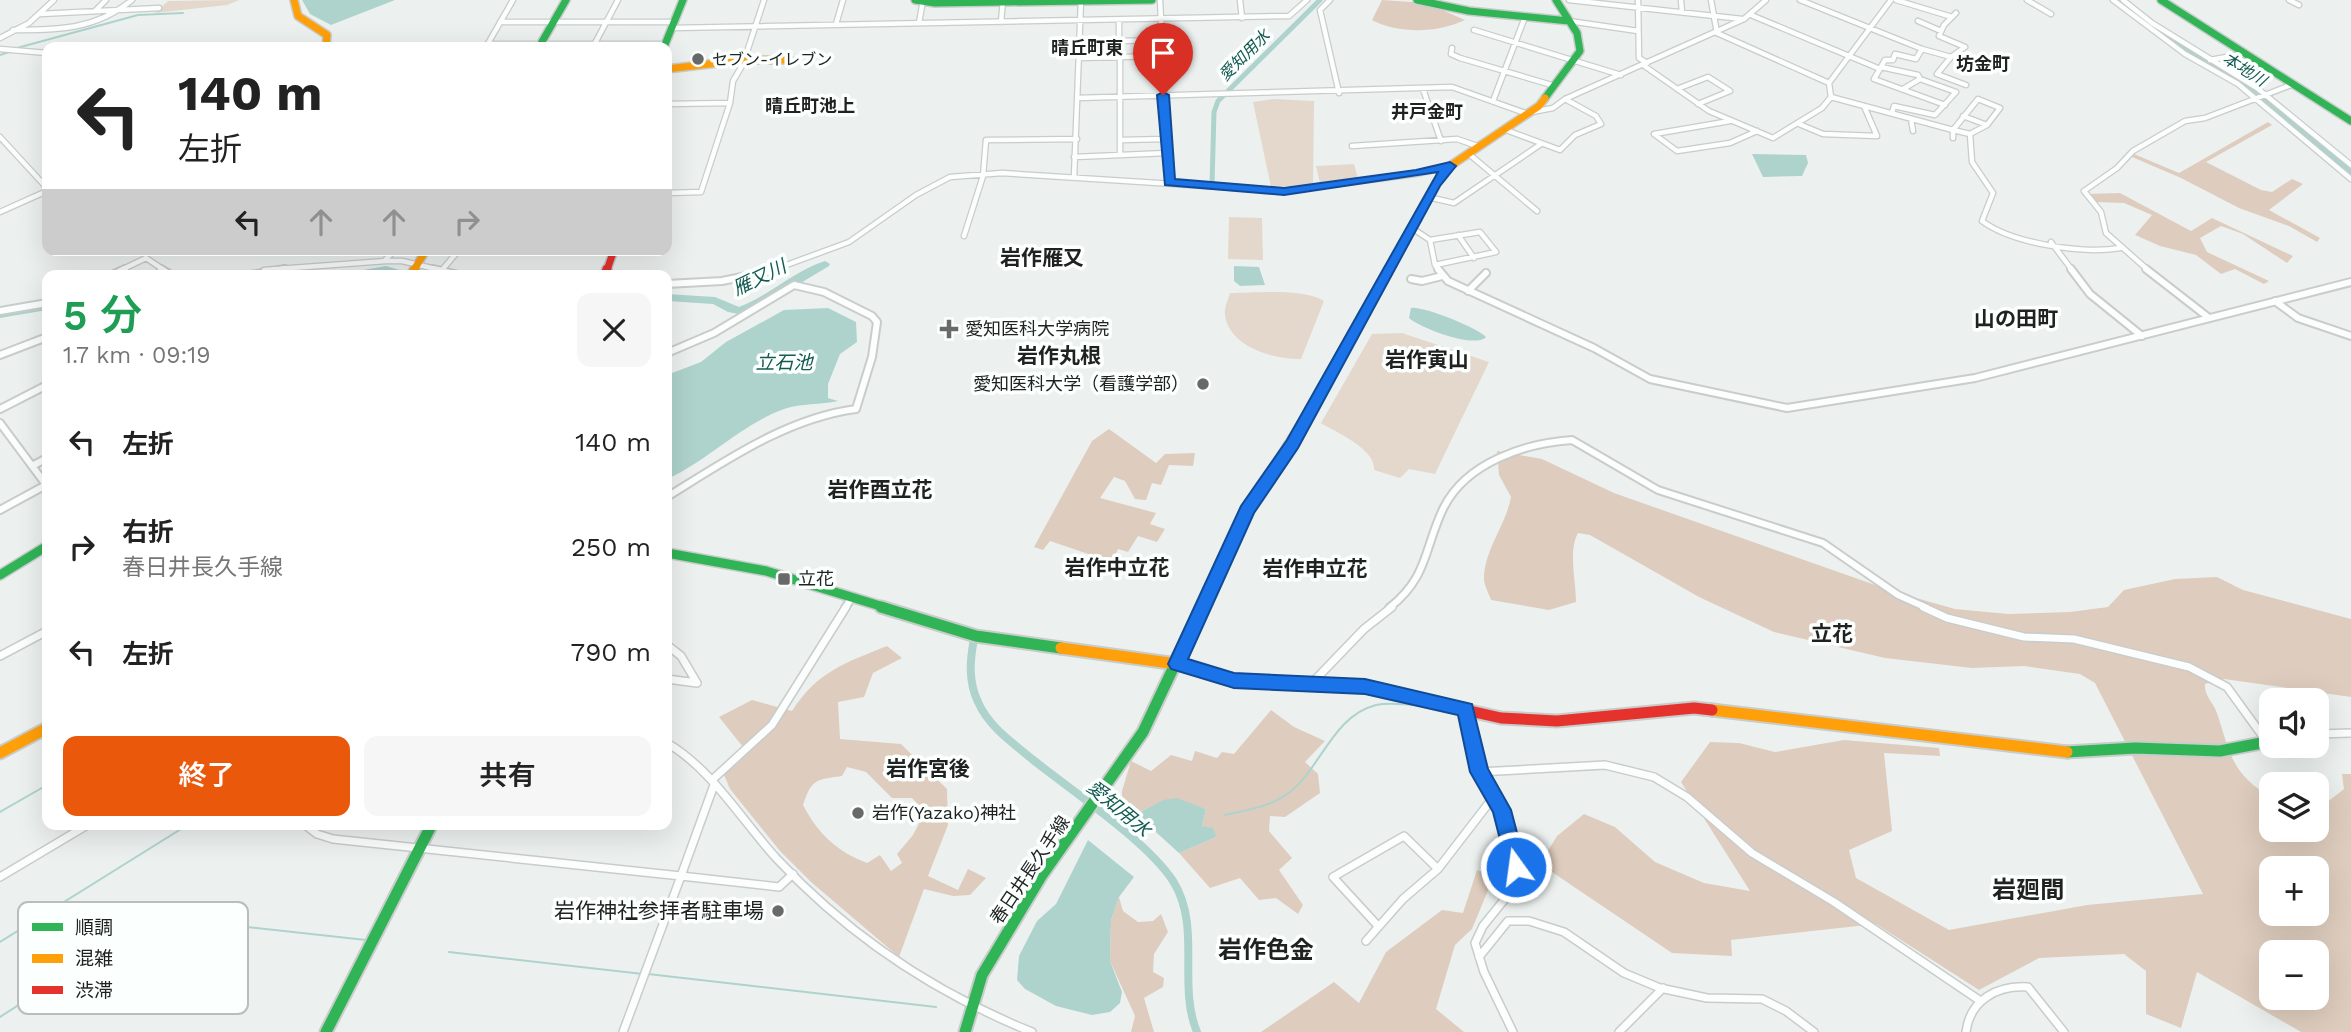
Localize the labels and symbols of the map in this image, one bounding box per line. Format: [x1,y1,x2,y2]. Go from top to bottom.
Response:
pin [1133,23,1193,95]
water label: 愛知用水 [1215,25,1275,85]
district label: 晴丘町東 [1051,37,1123,58]
water label: 本地川 [2219,49,2272,91]
place label: セブン-イレブン [712,50,832,69]
marker: セブン-イレブン [690,51,706,67]
district label: 坊金町 [1956,53,2010,74]
district label: 晴丘町池上 [765,95,855,116]
district label: 井戸金町 [1391,101,1463,122]
district label: 岩作雁又 [1000,245,1084,270]
water label: 雁又川 [729,254,792,300]
district label: 山の田町 [1974,306,2058,331]
place label: 愛知医科大学病院 [965,318,1109,339]
marker: 愛知医科大学病院 [939,319,959,339]
district label: 岩作丸根 [1017,343,1101,368]
district label: 岩作寅山 [1385,347,1469,372]
water label: 立石池 [755,351,814,374]
place label: 愛知医科大学（看護学部） [973,373,1189,394]
marker: 愛知医科大学（看護学部） [1195,376,1211,392]
district label: 岩作酉立花 [828,477,933,502]
district label: 岩作中立花 [1065,555,1170,580]
district label: 岩作申立花 [1263,556,1368,581]
place label: 立花 [798,568,834,589]
marker: 立花 [776,571,792,587]
district label: 立花 [1811,621,1853,646]
district label: 岩作宮後 [886,756,970,781]
water label: 愛知用水 [1082,775,1157,843]
place label: 岩作(Yazako)神社 [872,802,1016,823]
marker: 岩作(Yazako)神社 [850,805,866,821]
street label: 春日井長久手線 [986,812,1074,928]
position arrow [1479,830,1553,904]
district label: 岩廻間 [1992,876,2064,904]
place label: 岩作神社参拝者駐車場 [554,898,764,923]
legend [18,902,248,1014]
marker: 岩作神社参拝者駐車場 [770,903,786,919]
text: 順調 [75,916,113,939]
district label: 岩作色金 [1218,936,1314,964]
text: 混雑 [75,947,113,970]
text: 渋滞 [75,979,113,1002]

